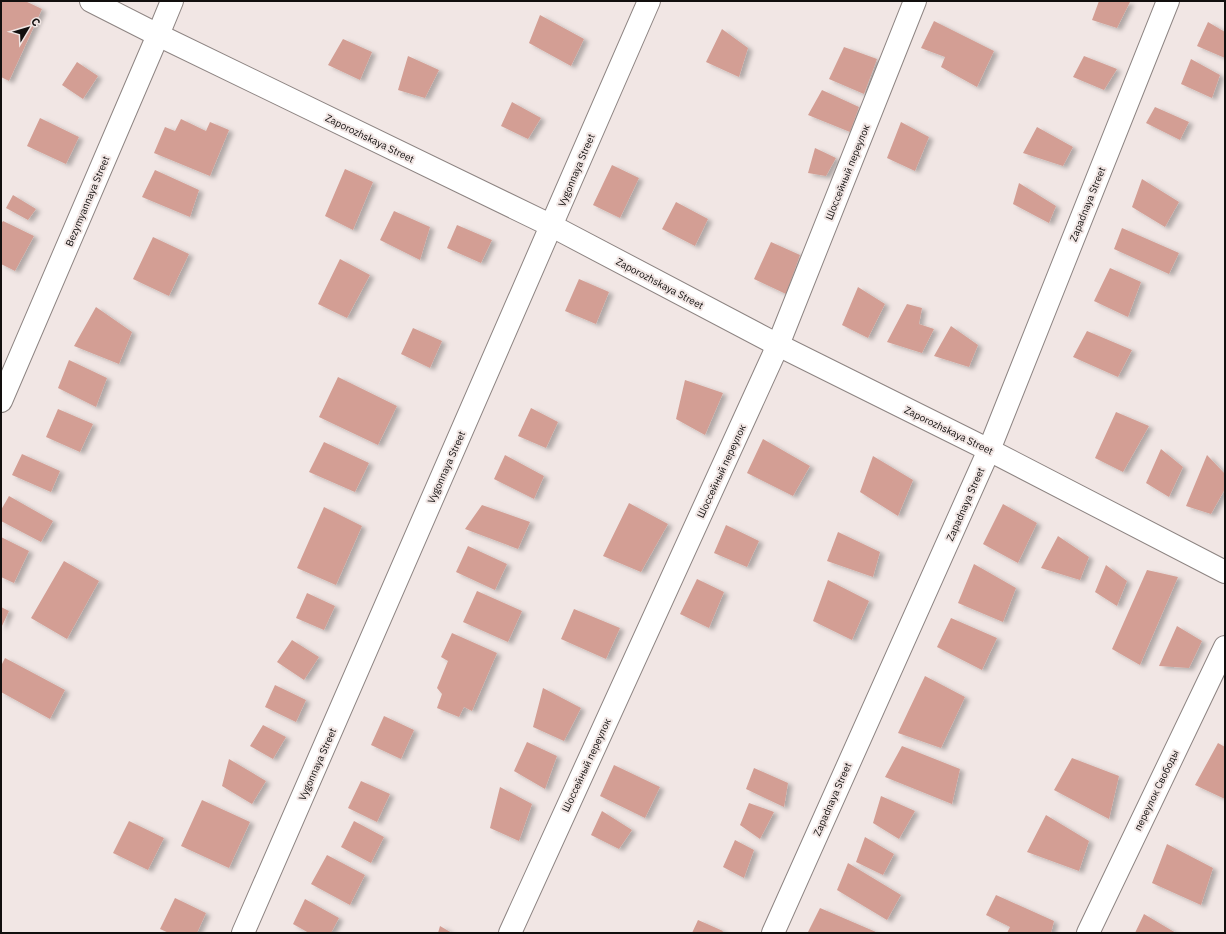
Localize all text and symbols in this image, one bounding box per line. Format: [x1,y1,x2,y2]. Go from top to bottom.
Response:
north arrow [8,8,48,48]
text: С [28,15,44,29]
street label: Zaporozhskaya Street [323,111,417,166]
street label: Шоссейный переулок [822,122,873,222]
street label: Vygonnaya Street [555,131,598,209]
street label: Bezymyannaya Street [63,154,113,248]
street label: Zapadnaya Street [1067,165,1108,243]
street label: Zaporozhskaya Street [614,255,706,312]
street label: Zaporozhskaya Street [902,403,996,458]
street label: Шоссейный переулок [694,422,749,520]
street label: Vygonnaya Street [425,428,468,506]
street label: Zapadnaya Street [943,465,988,543]
street label: Шоссейный переулок [559,716,614,814]
street label: Vygonnaya Street [296,725,339,803]
street label: переулок Свободы [1131,748,1182,833]
street label: Zapadnaya Street [810,760,855,838]

